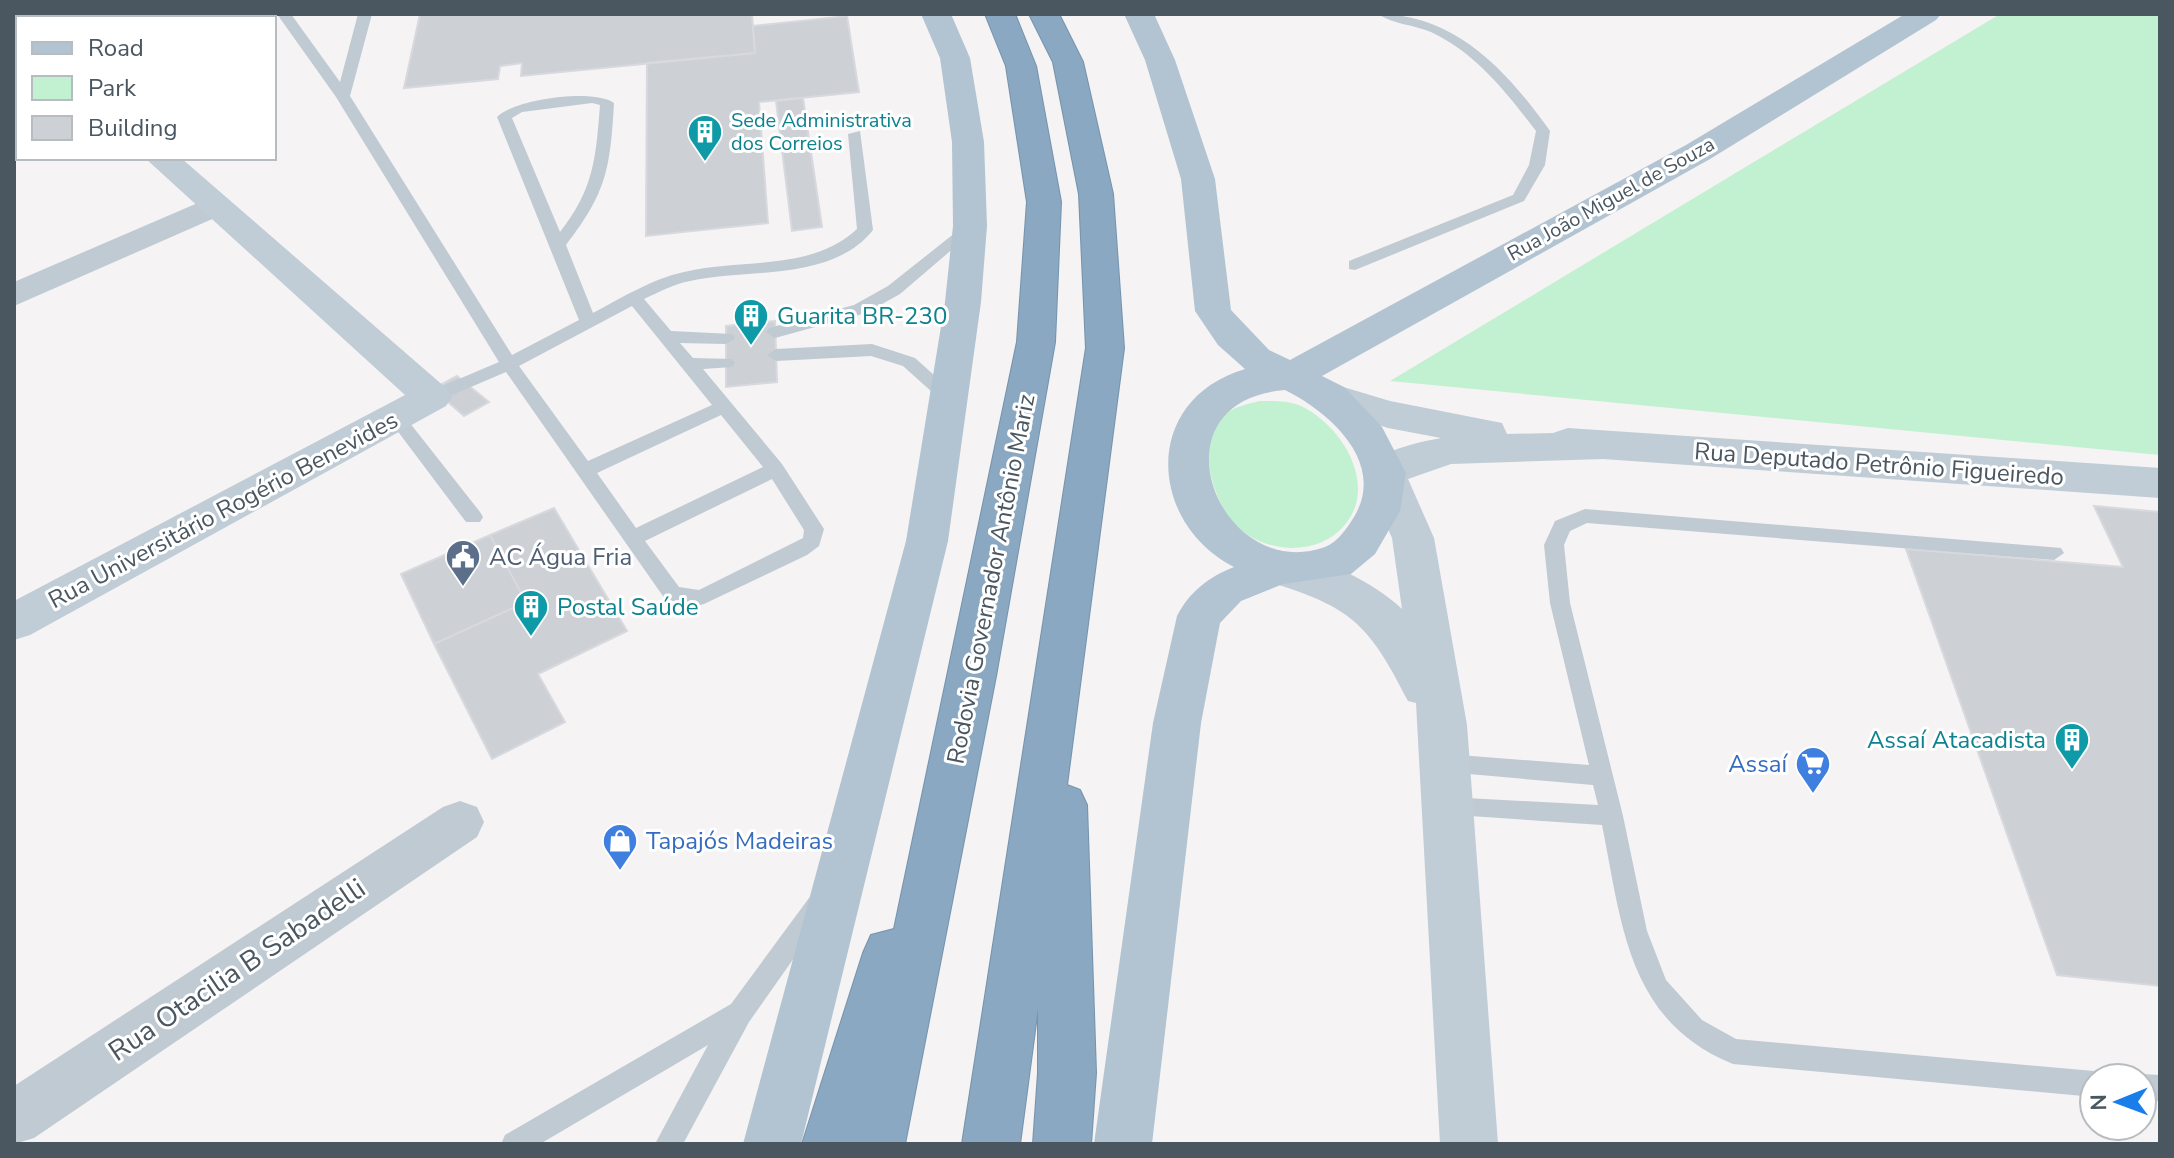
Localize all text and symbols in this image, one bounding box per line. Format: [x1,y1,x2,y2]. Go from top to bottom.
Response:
legend [16,16,276,160]
text: Road [88,32,144,64]
text: Park [88,72,137,104]
place label: Sede Administrativa dos Correios [731,107,912,157]
text: Building [88,112,178,144]
building icon: Sede Administrativa dos Correios [686,113,724,163]
street label: Rua João Miguel de Souza [1503,131,1719,267]
building icon: Guarita BR-230 [732,297,770,347]
place label: Guarita BR-230 [777,300,947,332]
street label: Rodovia Governador Antônio Mariz [939,392,1043,766]
street label: Rua Universitário Rogério Benevides [43,404,403,616]
street label: Rua Deputado Petrônio Figueiredo [1693,435,2065,493]
public building icon: AC Água Fria [444,538,482,588]
place label: AC Água Fria [489,541,632,573]
building icon: Postal Saúde [512,588,550,638]
place label: Postal Saúde [557,591,699,623]
building icon: Assaí Atacadista [2053,721,2091,771]
place label: Assaí Atacadista [1867,724,2046,756]
supermarket icon: Assaí [1794,745,1832,795]
place label: Assaí [1728,748,1788,780]
shop icon: Tapajós Madeiras [601,822,639,872]
place label: Tapajós Madeiras [646,825,833,857]
street label: Rua Otacilia B Sabadelli [101,870,373,1070]
north arrow [2078,1062,2158,1142]
text: N [2084,1094,2114,1111]

